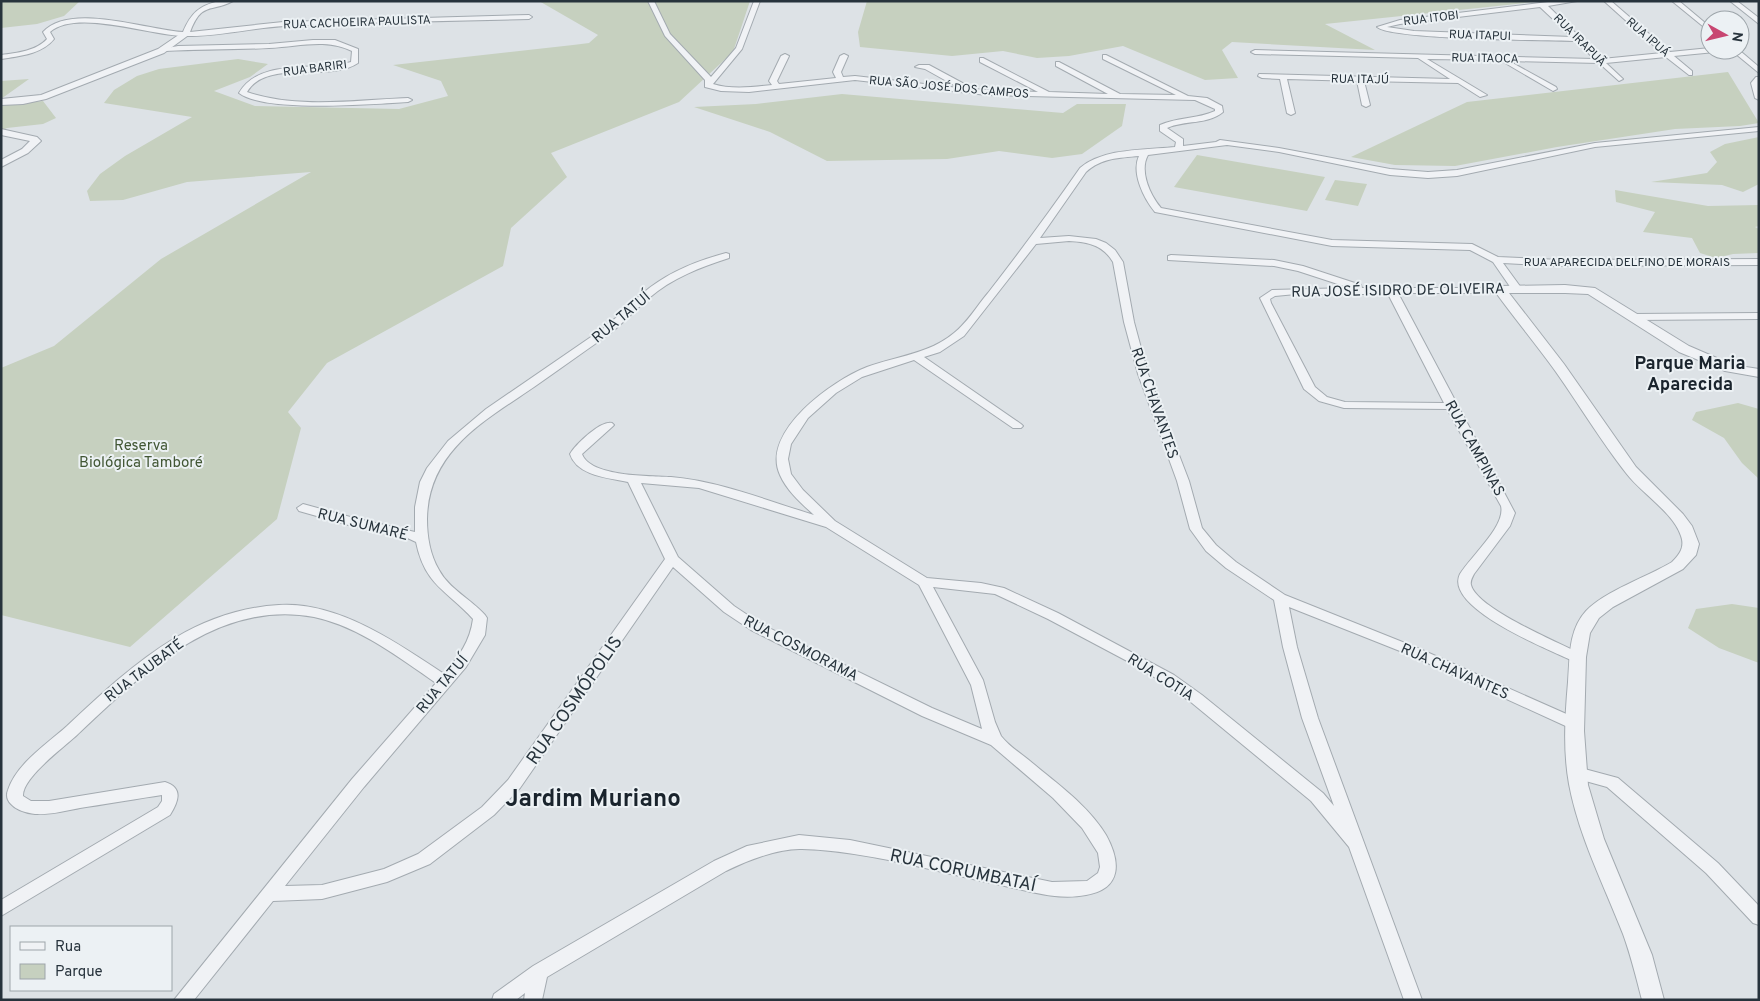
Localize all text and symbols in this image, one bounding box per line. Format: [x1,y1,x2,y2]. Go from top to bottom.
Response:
street label: RUA ITOBI [1402,8,1460,30]
north arrow [1700,10,1750,60]
street label: RUA IRAPUÃ [1549,11,1609,71]
street label: RUA CACHOEIRA PAULISTA [283,12,431,34]
street label: RUA IPUÁ [1622,14,1673,61]
street label: RUA ITAPUI [1449,27,1511,45]
text: N [1727,30,1746,43]
street label: RUA ITAOCA [1451,50,1519,68]
street label: RUA BARIRI [282,57,348,81]
street label: RUA ITAJÚ [1331,71,1389,89]
street label: RUA SÃO JOSÉ DOS CAMPOS [868,73,1030,103]
street label: RUA APARECIDA DELFINO DE MORAIS [1524,255,1730,271]
street label: RUA JOSÉ ISIDRO DE OLIVEIRA [1291,279,1505,303]
street label: RUA TATUÍ [588,286,657,348]
street label: RUA CHAVANTES [1126,345,1182,462]
district label: Parque Maria Aparecida [1635,353,1745,397]
street label: RUA CAMPINAS [1439,397,1508,500]
park label: Reserva Biológica Tamboré [79,437,203,473]
street label: RUA SUMARÉ [315,504,410,546]
street label: RUA COSMORAMA [740,612,861,686]
street label: RUA COSMÓPOLIS [520,631,628,770]
street label: RUA TAUBATÉ [101,634,188,707]
street label: RUA CHAVANTES [1397,640,1512,705]
street label: RUA TATUÍ [412,650,474,718]
street label: RUA COTIA [1123,650,1197,706]
district label: Jardim Muriano [505,785,681,815]
street label: RUA CORUMBATAÍ [887,843,1040,899]
legend [10,926,172,991]
text: Rua [55,938,81,957]
text: Parque [55,963,103,982]

